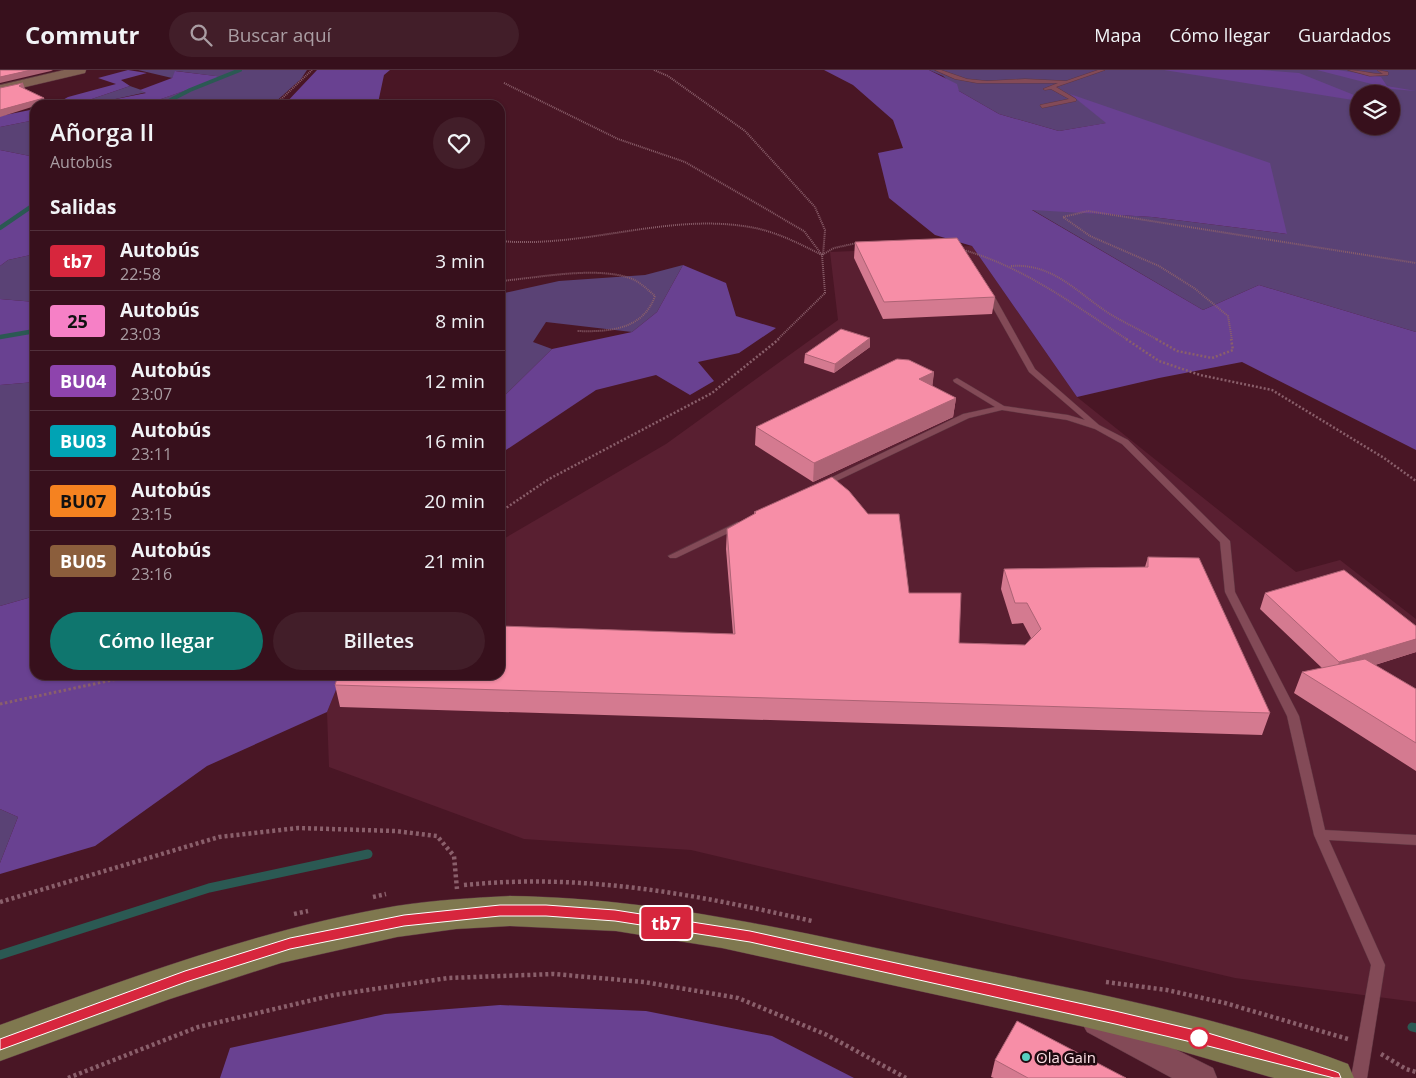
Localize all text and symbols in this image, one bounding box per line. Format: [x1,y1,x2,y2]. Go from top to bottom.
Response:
search box [169,12,519,57]
text: Commutr [25,18,139,51]
icon: search [187,21,215,49]
text: Buscar aquí [227,22,331,48]
text: Mapa [1094,23,1141,47]
text: Cómo llegar [1169,23,1270,47]
text: Guardados [1298,23,1391,47]
map controls [1350,85,1400,135]
button: layers [1350,85,1400,135]
text: Añorga II [50,115,154,148]
button: heart [433,117,485,169]
text: Autobús [50,151,112,173]
text: Salidas [50,194,116,220]
text: Autobús [120,237,200,263]
text: 3 min [435,248,485,274]
text: tb7 [63,249,92,273]
text: 22:58 [120,263,161,285]
text: Autobús [120,297,200,323]
text: 8 min [435,308,485,334]
text: 25 [67,309,88,333]
text: 23:03 [120,323,161,345]
text: Autobús [131,357,211,383]
text: 12 min [424,368,485,394]
text: BU04 [60,369,106,393]
text: 23:07 [131,383,172,405]
text: Autobús [131,417,211,443]
text: 16 min [424,428,485,454]
text: BU03 [60,429,106,453]
text: 23:11 [131,443,172,465]
text: Autobús [131,477,211,503]
text: 20 min [424,488,485,514]
text: BU07 [60,489,106,513]
text: 23:15 [131,503,172,525]
text: Autobús [131,537,211,563]
text: 21 min [424,548,485,574]
text: BU05 [60,549,106,573]
text: 23:16 [131,563,172,585]
button: Cómo llegar [50,612,263,670]
button: Billetes [273,612,485,670]
line badge: tb7 [637,907,695,939]
text: tb7 [651,911,681,935]
unlabelled marker [1188,1027,1210,1049]
place label: Ola Gain [1036,1047,1096,1067]
marker: Ola Gain [1020,1051,1032,1063]

